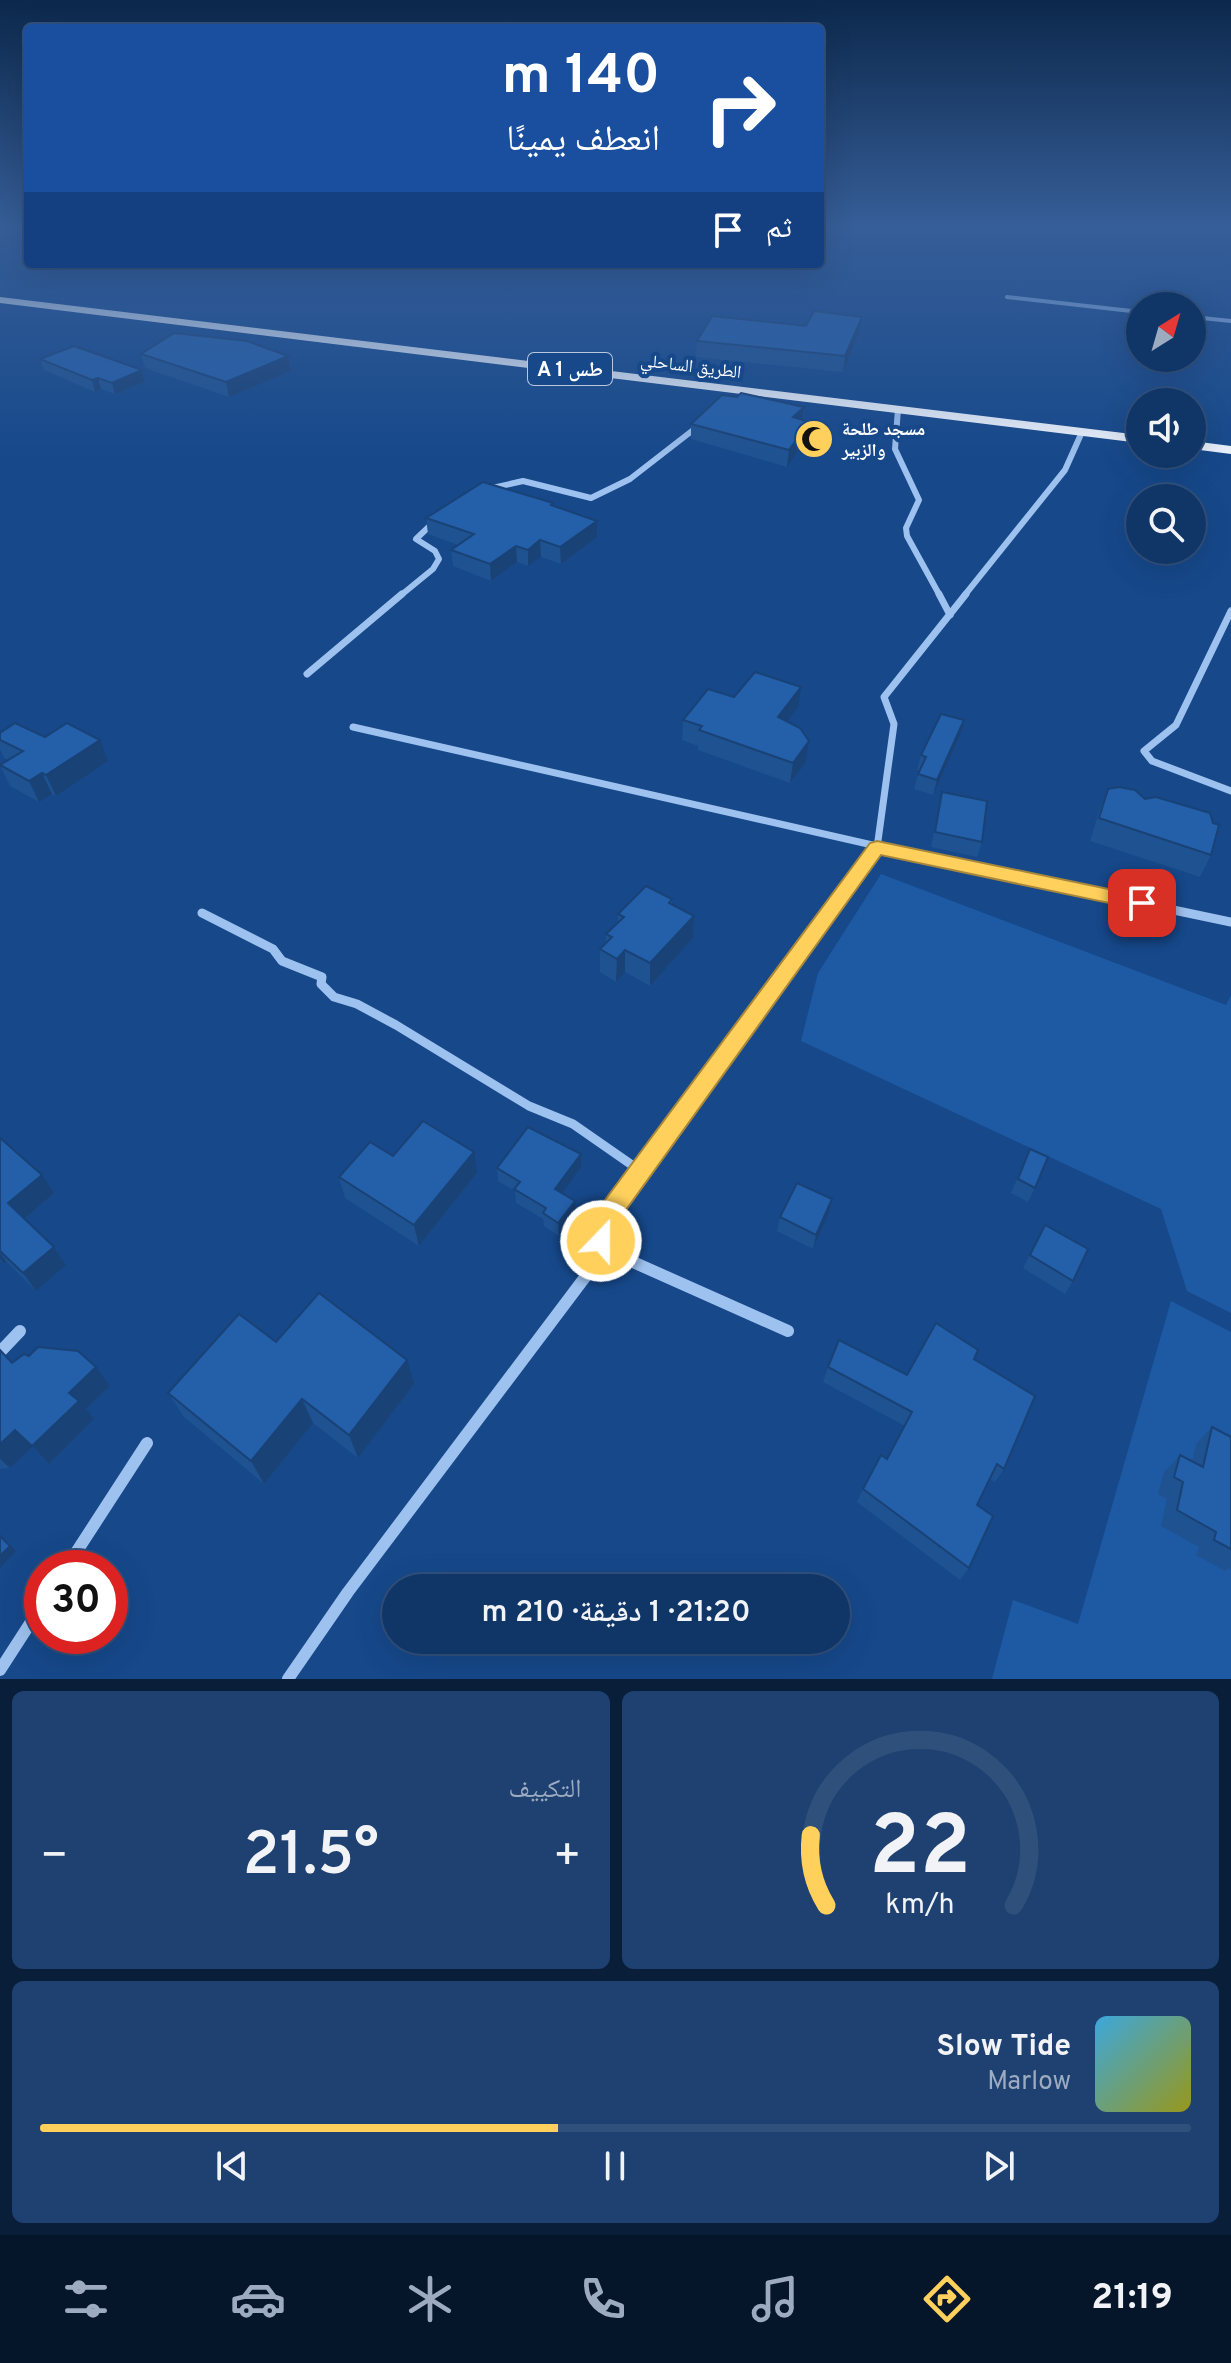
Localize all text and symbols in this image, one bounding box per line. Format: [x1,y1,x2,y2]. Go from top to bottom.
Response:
text: 140 m [502,43,660,113]
icon: right [688,56,792,160]
text: انعطف يمينًا [506,118,660,164]
icon: arrive [706,208,750,252]
text: ثم [766,211,792,248]
north arrow [1126,292,1206,372]
map controls [1126,292,1206,564]
street label: الطريق الساحلي [639,350,743,387]
road number: A 1 طس [528,353,612,385]
button: sound [1126,388,1206,468]
mosque icon: مسجد طلحة والزبير [793,418,835,460]
place label: مسجد طلحة والزبير [841,419,925,463]
button: search [1126,484,1206,564]
pin [1108,869,1176,937]
icon: arrive [1120,881,1164,925]
position arrow [559,1199,643,1283]
speed limit sign: 30 [24,1550,128,1654]
text: 21:20 · 1 دقيقة · 210 m [482,1595,750,1632]
text: التكييف [509,1774,582,1807]
text: 22 [869,1799,971,1904]
text: 21.5° [243,1820,379,1896]
text: − [40,1830,68,1886]
text: + [553,1830,582,1886]
text: km/h [886,1888,955,1924]
text: Slow Tide [937,2029,1071,2066]
text: Marlow [987,2066,1071,2099]
icon: previous [210,2144,254,2188]
icon: pause [593,2144,637,2188]
icon: next [977,2144,1021,2188]
icon: filters [58,2271,114,2327]
icon: car [230,2271,286,2327]
icon: climate [402,2271,458,2327]
icon: phone [575,2271,631,2327]
icon: music [747,2271,803,2327]
icon: directions [919,2271,975,2327]
text: 21:19 [1091,2276,1173,2322]

